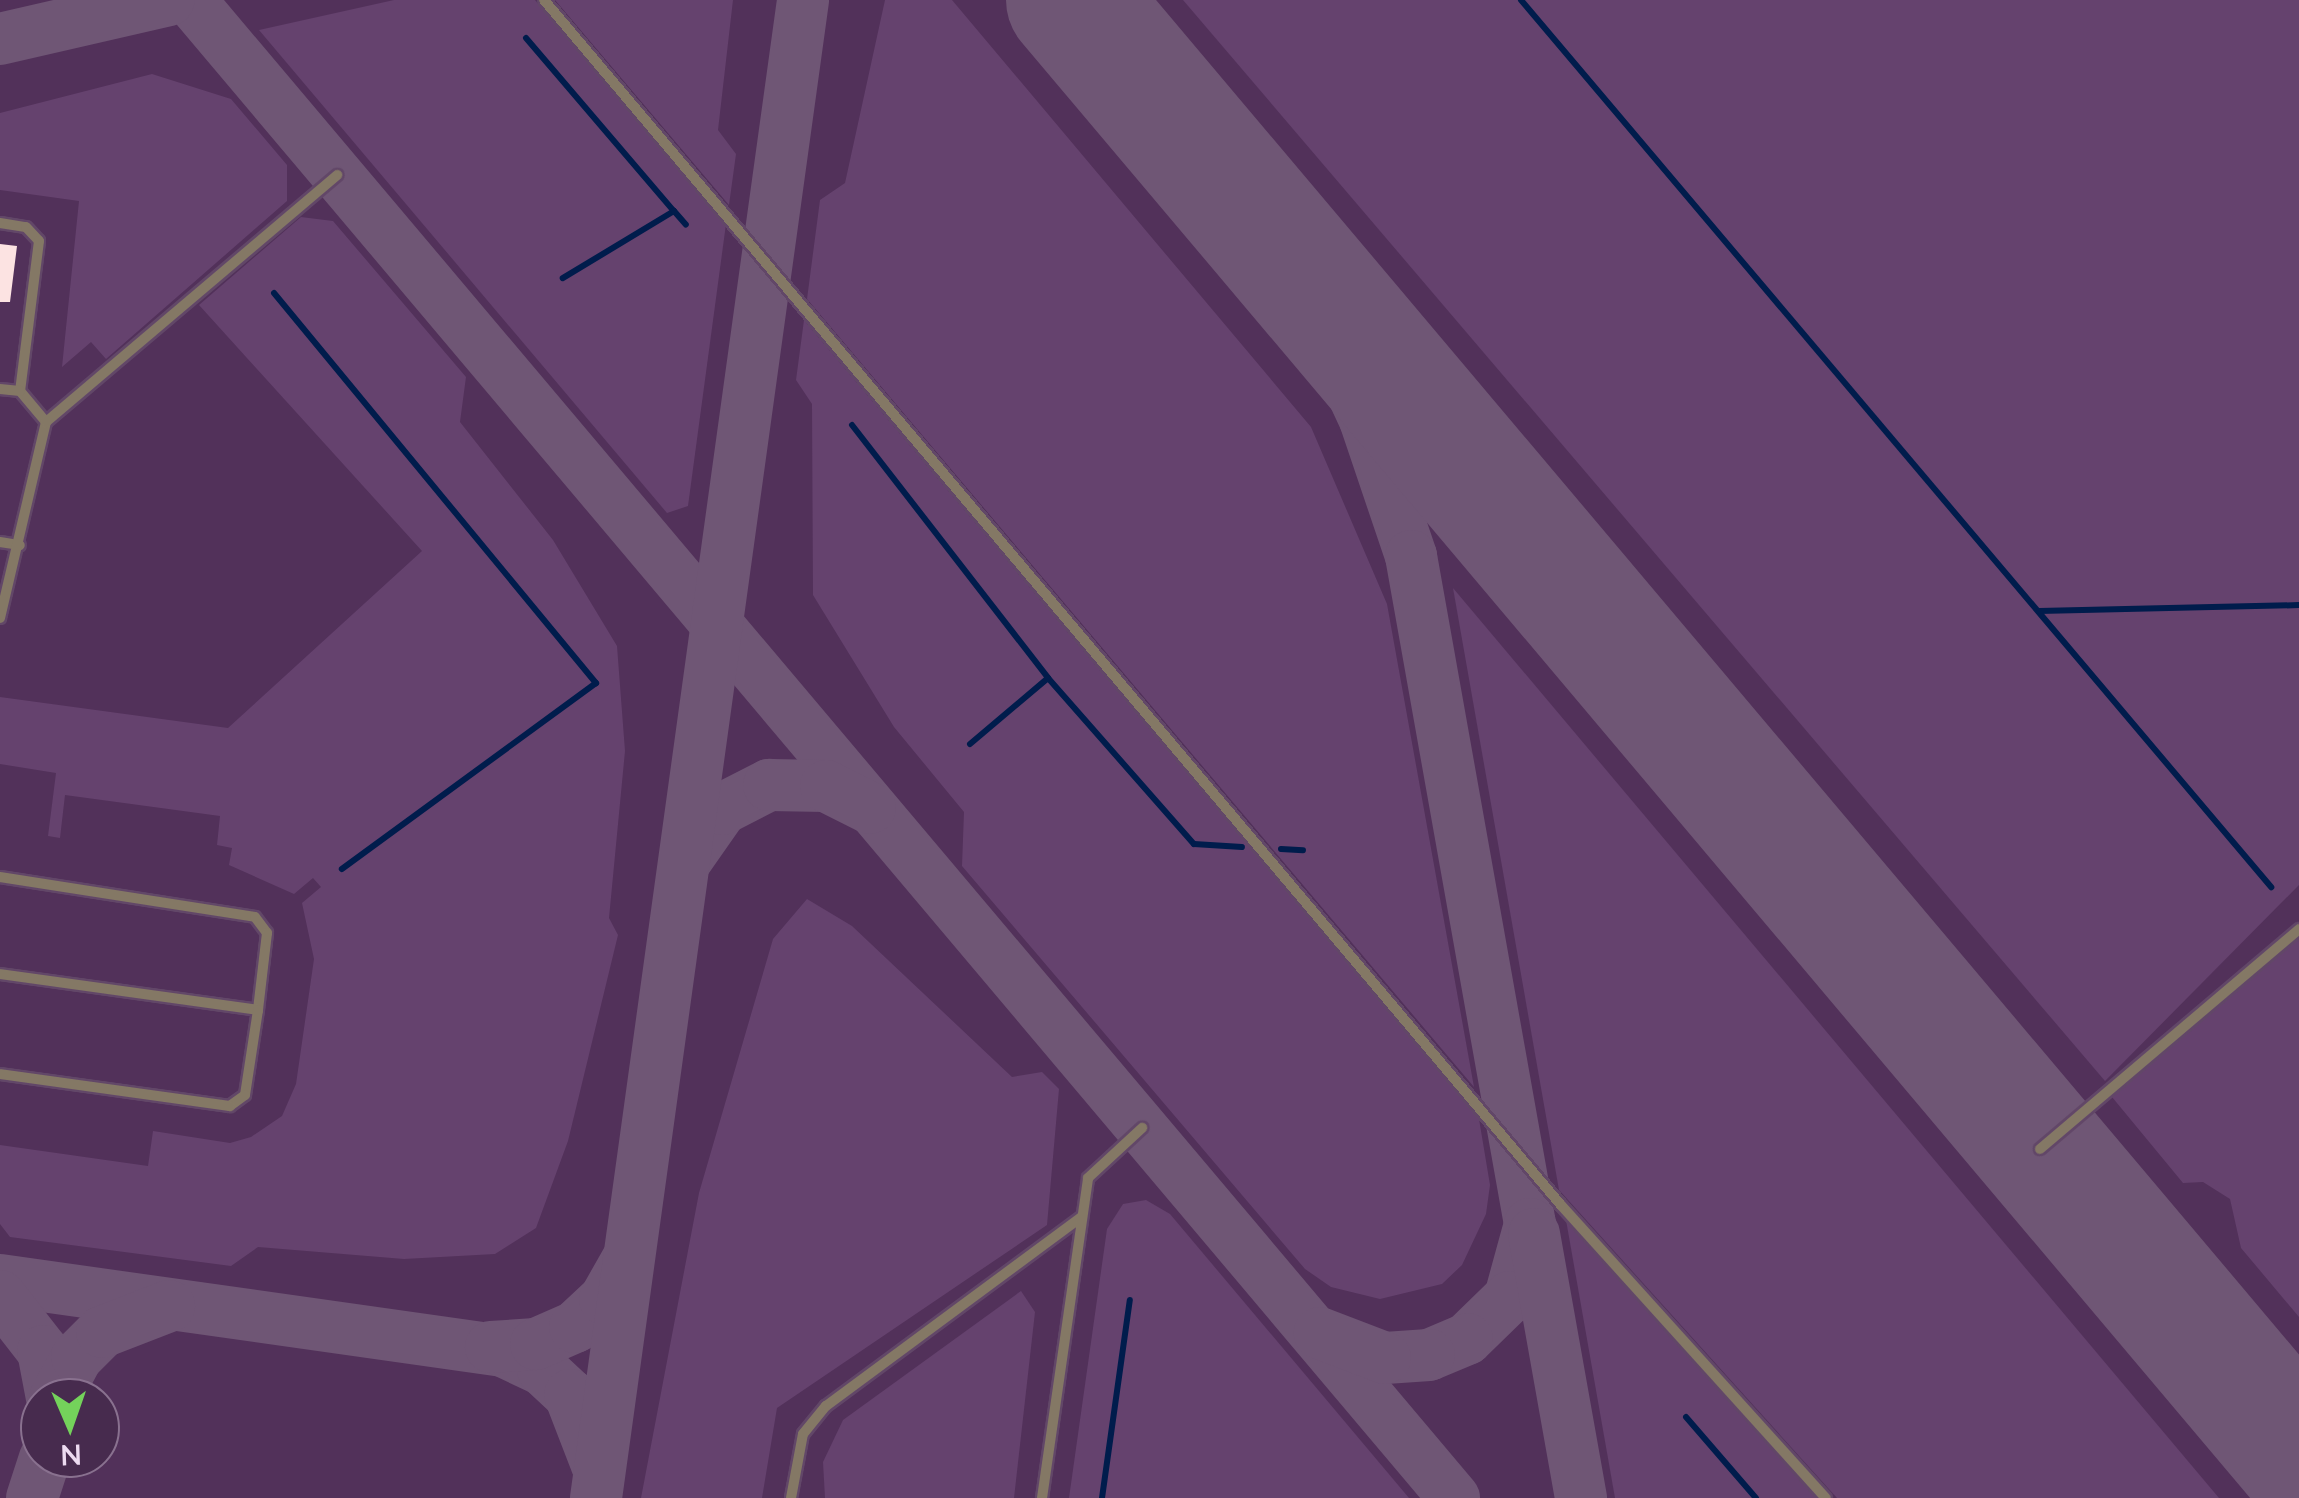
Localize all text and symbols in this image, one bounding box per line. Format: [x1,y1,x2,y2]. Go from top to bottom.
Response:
north arrow [20,1378,120,1478]
text: N [60,1439,82,1473]

